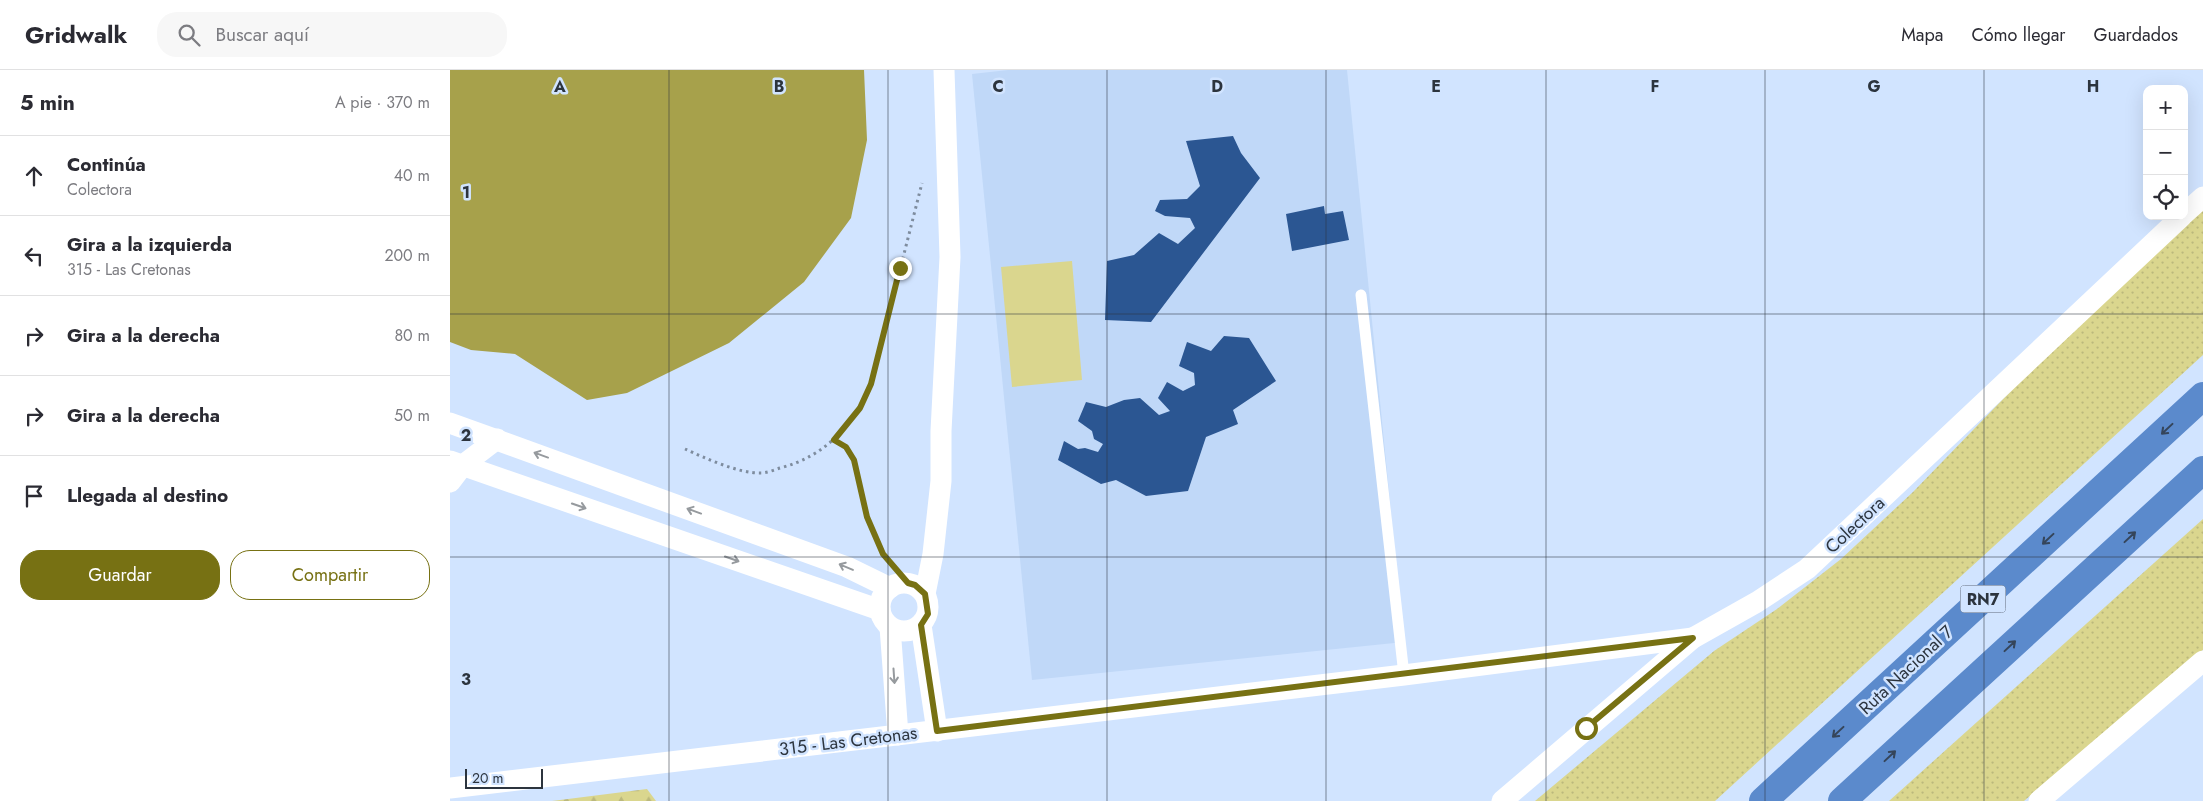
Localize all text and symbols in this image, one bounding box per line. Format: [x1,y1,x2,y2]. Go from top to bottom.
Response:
search box [157,12,507,57]
text: Gridwalk [25,17,127,52]
icon: search [175,21,203,49]
text: Buscar aquí [215,21,309,48]
text: Mapa [1901,22,1943,48]
text: Cómo llegar [1971,22,2066,48]
text: Guardados [2094,22,2178,48]
text: A [553,75,566,98]
text: B [774,75,784,98]
text: C [992,75,1004,98]
text: D [1211,75,1223,98]
text: E [1431,75,1441,98]
text: F [1651,75,1659,98]
text: G [1867,75,1881,98]
text: H [2087,75,2099,98]
map controls [2143,85,2188,220]
button: + [2143,85,2188,130]
text: 5 min [20,88,75,118]
text: A pie · 370 m [335,91,430,114]
button: − [2143,130,2188,175]
text: Continúa [67,151,146,178]
icon: ahead [20,162,48,190]
text: 40 m [394,164,430,187]
button: locate [2143,175,2188,220]
text: Colectora [67,178,132,201]
text: 1 [462,181,470,204]
text: Gira a la izquierda [67,231,232,258]
icon: left [20,242,48,270]
text: 200 m [384,244,430,267]
route end [889,257,912,280]
text: 315 - Las Cretonas [67,258,191,281]
icon: right [20,322,48,350]
text: Gira a la derecha [67,322,220,349]
text: 80 m [394,324,430,347]
icon: right [20,402,48,430]
text: Gira a la derecha [67,402,220,429]
text: 50 m [394,404,430,427]
one-way arrow [2161,423,2174,435]
text: 2 [461,424,471,447]
one-way arrow [534,450,549,459]
icon: arrive [20,482,48,510]
text: Llegada al destino [67,482,228,509]
street label: Colectora [1819,491,1891,559]
one-way arrow [570,502,586,511]
one-way arrow [687,506,702,515]
one-way arrow [2123,531,2136,543]
one-way arrow [2041,533,2054,545]
button: Guardar [20,550,220,600]
button: Compartir [230,550,430,600]
one-way arrow [724,555,740,564]
one-way arrow [839,562,854,571]
road number: RN7 [1960,586,2006,612]
street label: Ruta Nacional 7 [1853,619,1959,721]
one-way arrow [2004,640,2017,652]
text: 3 [461,668,471,691]
one-way arrow [889,668,898,684]
route start [1575,717,1598,740]
street label: 315 - Las Cretonas [777,720,919,762]
one-way arrow [1831,726,1844,738]
one-way arrow [1884,750,1897,762]
scale bar [465,766,542,789]
text: 20 m [472,768,504,788]

